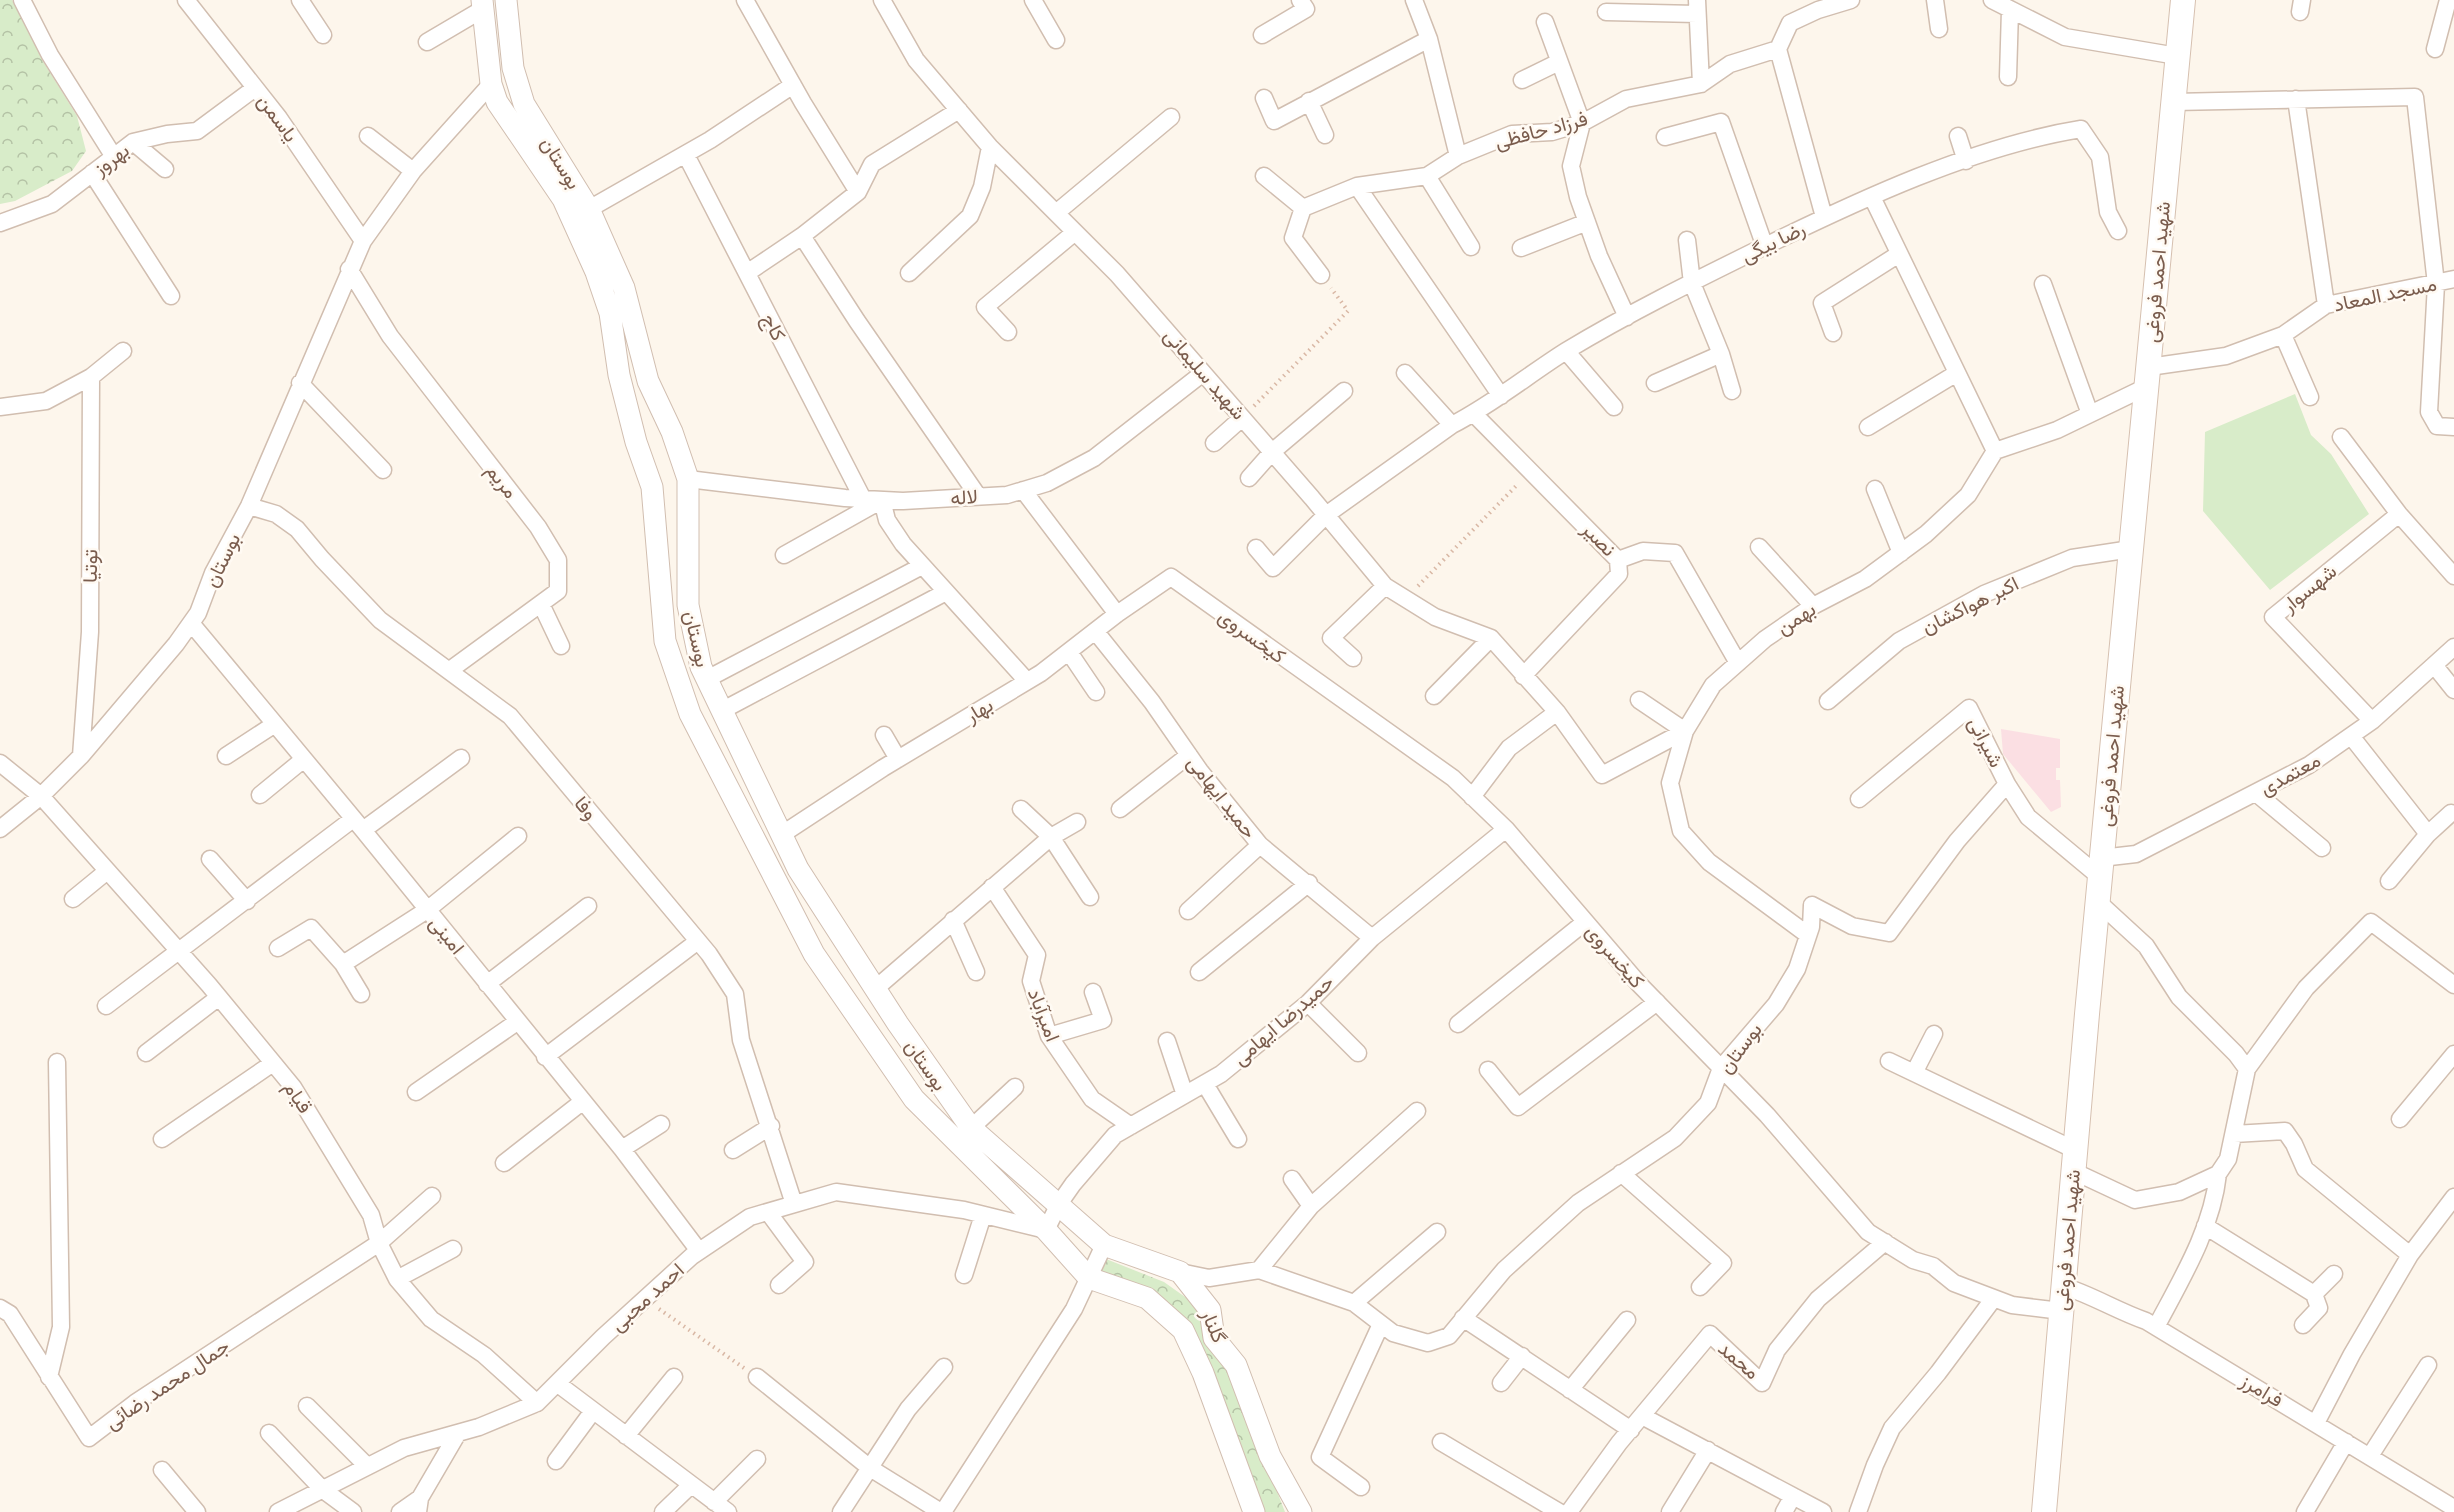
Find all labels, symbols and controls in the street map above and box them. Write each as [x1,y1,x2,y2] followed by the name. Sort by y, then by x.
[253,89,303,147] street label: یاسمن
[1492,106,1590,155] street label: فرزاد حافظی
[535,132,586,194] street label: بوستان
[87,138,134,182] street label: بهروز
[2139,200,2176,344] street label: شهید احمد فروغی
[1737,216,1809,269] street label: رضا بیگی
[2331,271,2439,317] street label: مسجد المعاد
[755,309,791,346] street label: کاج
[1158,323,1251,425] street label: شهید سلیمانی
[480,459,523,504] street label: مریم
[950,484,978,510] street label: لاله
[1575,516,1621,562] street label: نصیر
[199,529,246,591] street label: بوستان
[78,549,103,583] street label: توتیا
[2276,559,2342,619] street label: شهسوار
[1918,571,2023,640] street label: اکبر هواکشان
[1772,597,1821,640] street label: بهمن
[1213,604,1290,669] street label: کیخسروی
[678,609,715,670] street label: بوستان
[2093,684,2130,828] street label: شهید احمد فروغی
[960,693,998,729] street label: بهار
[1962,713,2009,772] street label: شیرانی
[2256,748,2324,800] street label: معتمدی
[1181,751,1262,844] street label: حمید ایهامی
[569,791,603,825] street label: وفا
[424,911,470,959] street label: امینی
[1580,919,1649,994] street label: کیخسروی
[1228,970,1339,1071] street label: حمیدرضا ایهامی
[1022,985,1065,1045] street label: امیرآباد
[1713,1018,1768,1079] street label: بوستان
[899,1035,952,1096] street label: بوستان
[278,1076,317,1118] street label: قیام
[2049,1168,2086,1312] street label: شهید احمد فروغی
[605,1258,689,1336] street label: احمد محبی
[1195,1305,1232,1347] street label: گلنار
[100,1334,234,1435] street label: جمال محمد رضائی
[1714,1336,1764,1384] street label: محمد
[2235,1368,2288,1413] street label: فرامرز

